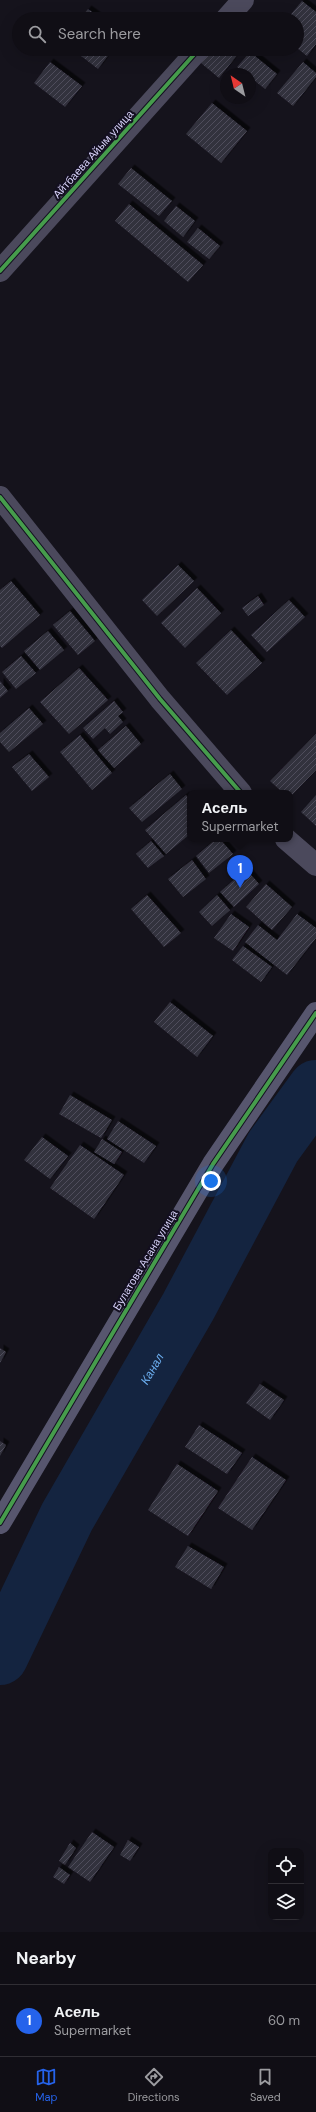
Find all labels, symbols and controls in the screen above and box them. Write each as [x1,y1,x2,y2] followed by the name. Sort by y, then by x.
[12,12,304,56] search box
[26,23,48,45] icon: search
[58,24,141,44] text: Search here
[220,68,256,104] north arrow
[50,106,137,201] street label: Айтбаева Айым улица
[187,790,293,842] popup
[201,798,248,818] text: Асель
[201,818,279,835] text: Supermarket
[227,855,253,888] pin: 1
[201,1171,221,1191] your location
[109,1207,181,1313] street label: Булатова Асана улица
[137,1350,168,1388] water label: Канал
[268,1848,304,1920] map controls
[268,1848,304,1884] button: locate
[268,1884,304,1920] button: layers
[16,1947,76,1969] text: Nearby
[54,2002,100,2022] text: Асель
[27,2012,31,2029] text: 1
[268,2012,300,2029] text: 60 m
[54,2022,131,2039] text: Supermarket
[35,2066,57,2104] tab: Map
[128,2066,180,2104] tab: Directions
[250,2066,281,2104] tab: Saved

